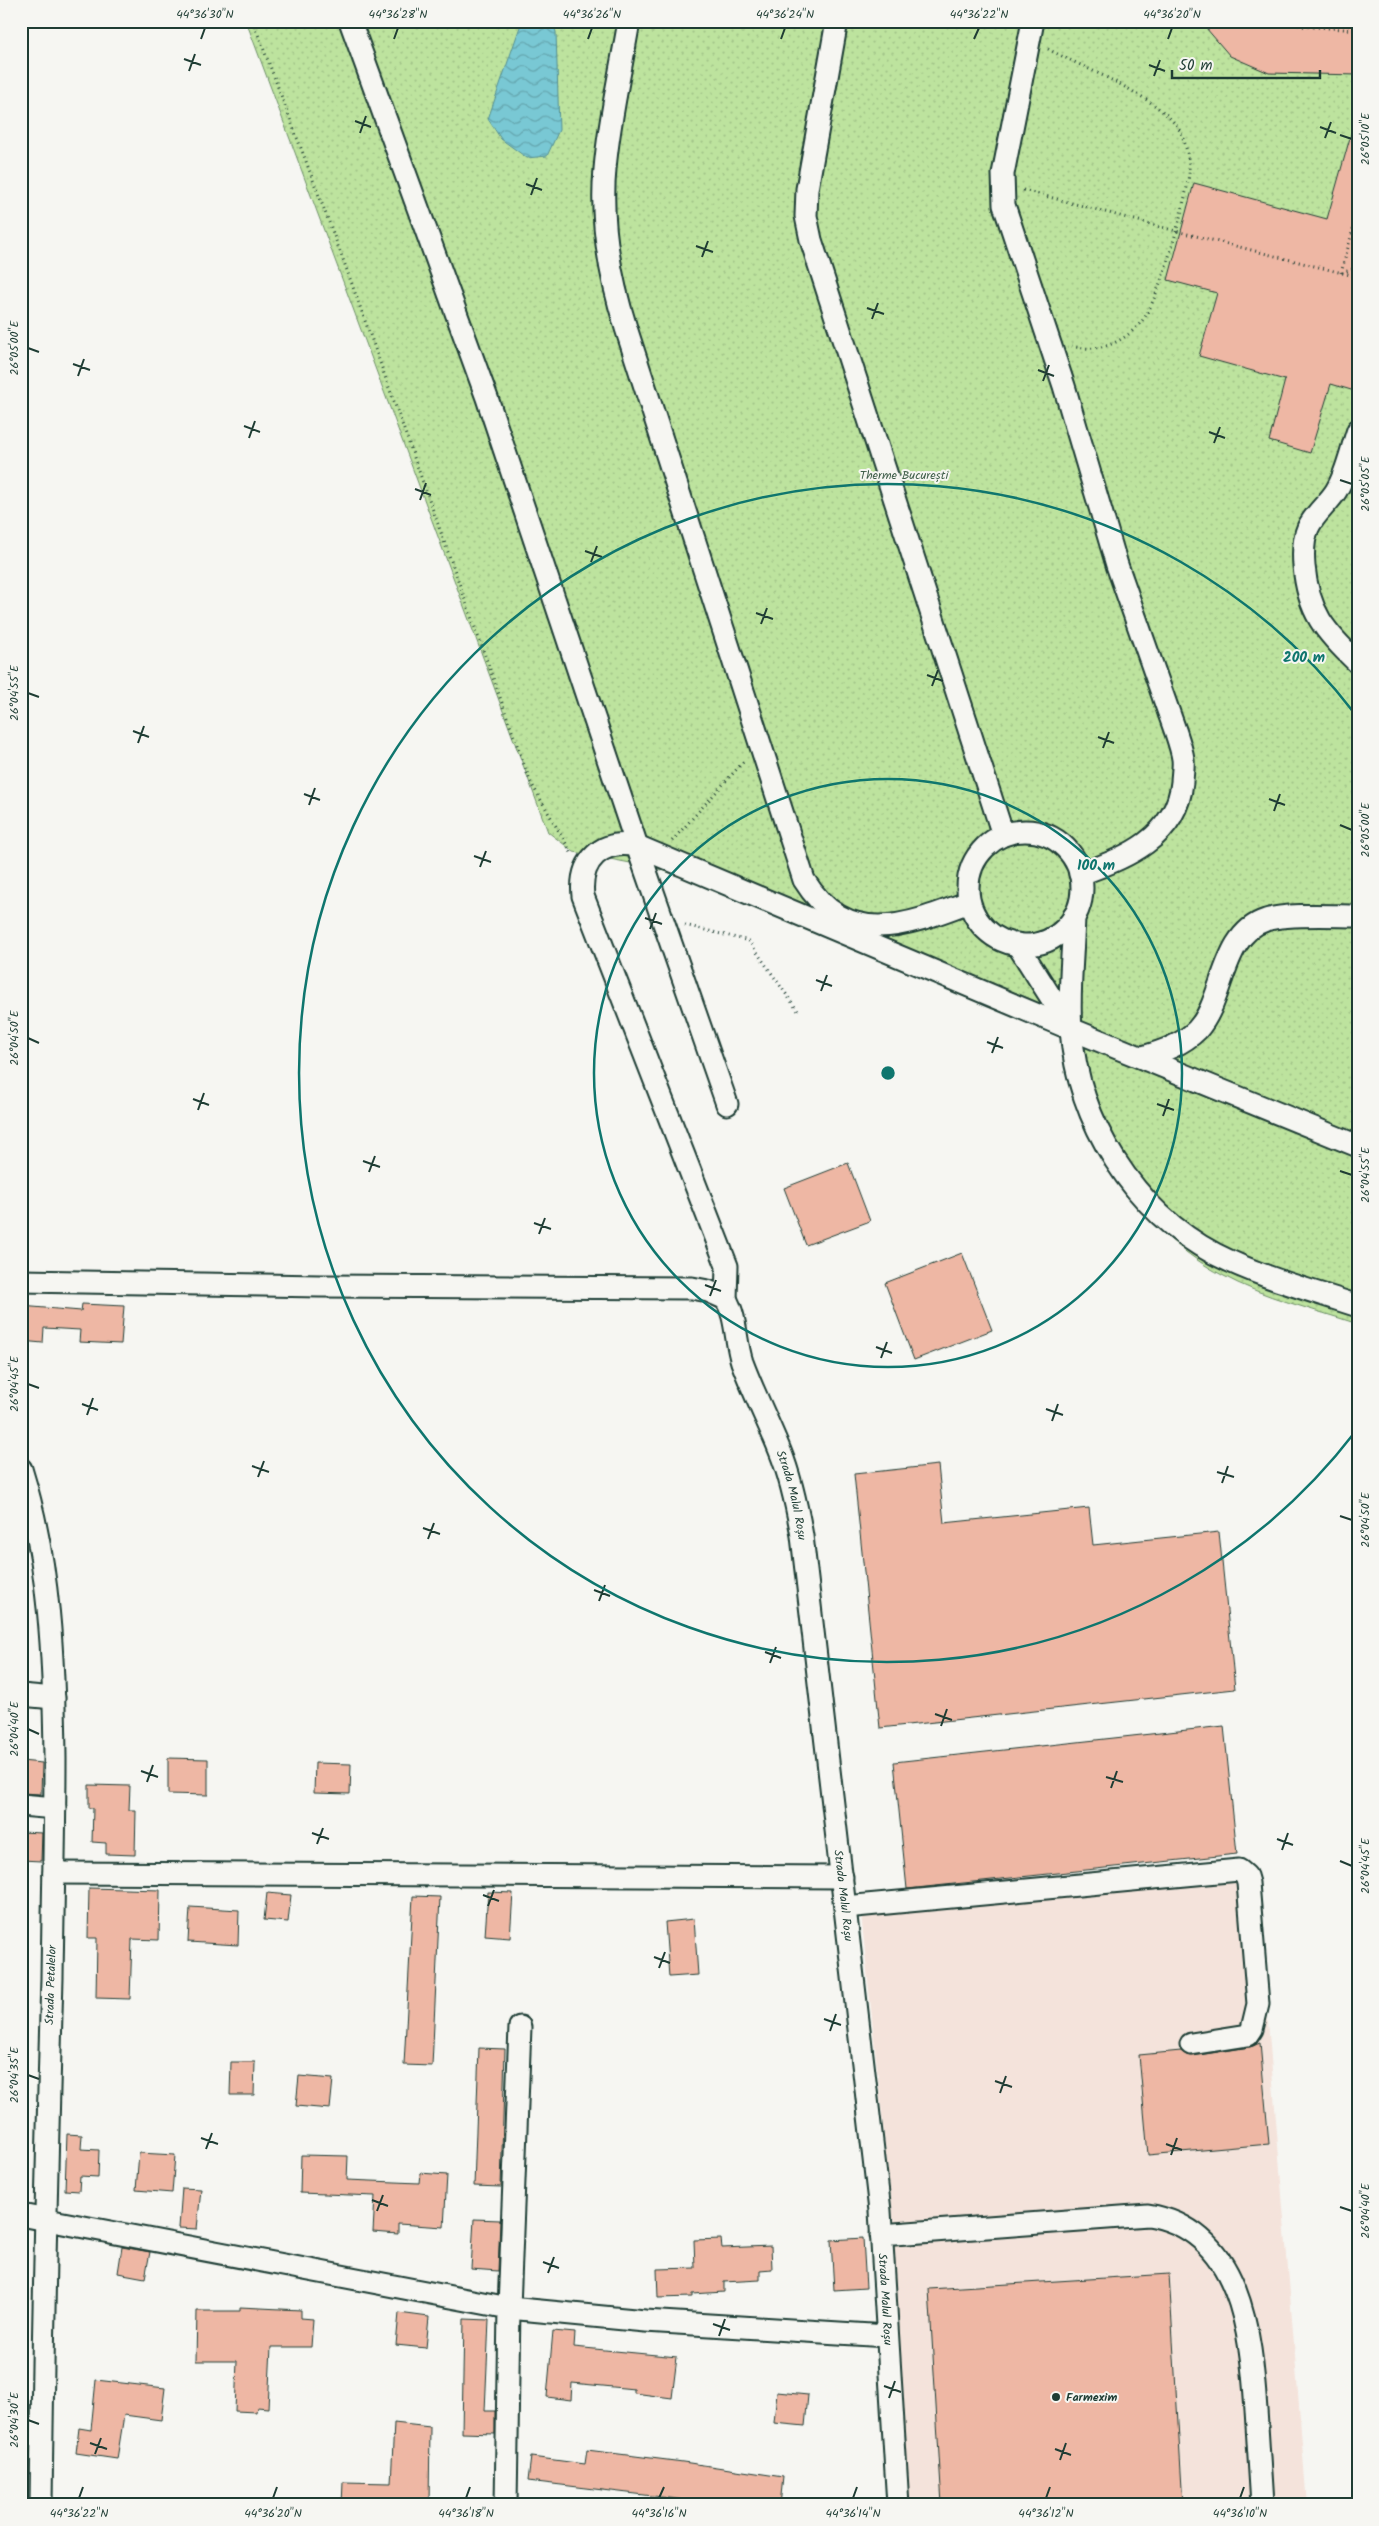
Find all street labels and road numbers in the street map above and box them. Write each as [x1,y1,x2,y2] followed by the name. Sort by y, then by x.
[771,1447,812,1541] street label: Strada Malul Roșu
[829,1849,858,1943] street label: Strada Malul Roșu
[40,1944,62,2025] street label: Strada Petalelor
[873,2253,898,2346] street label: Strada Malul Roșu

